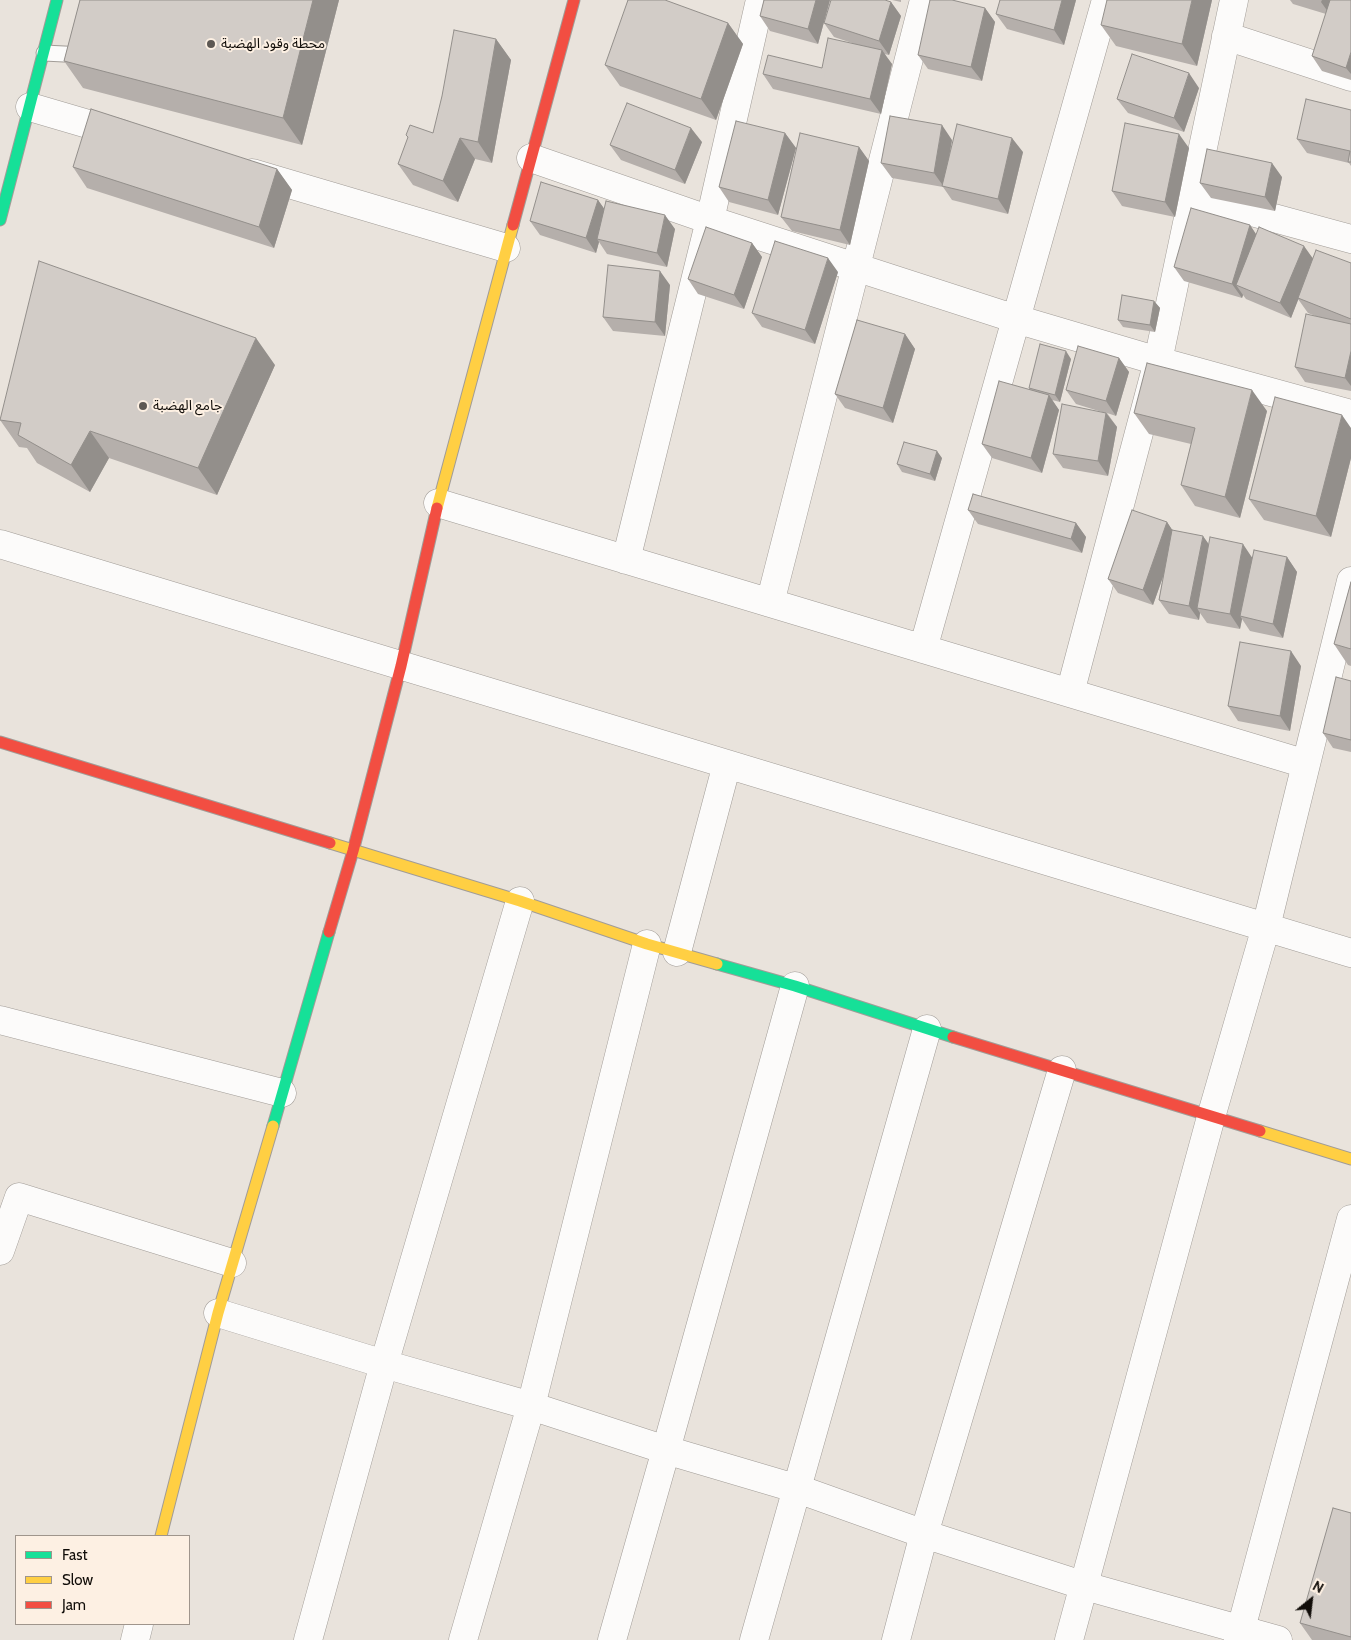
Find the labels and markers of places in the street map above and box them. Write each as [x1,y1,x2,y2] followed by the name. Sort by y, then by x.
[221,36,325,52] place label: محطة وقود الهضبة
[205,38,217,50] marker: محطة وقود الهضبة
[153,398,222,414] place label: جامع الهضبة
[137,400,149,412] marker: جامع الهضبة

